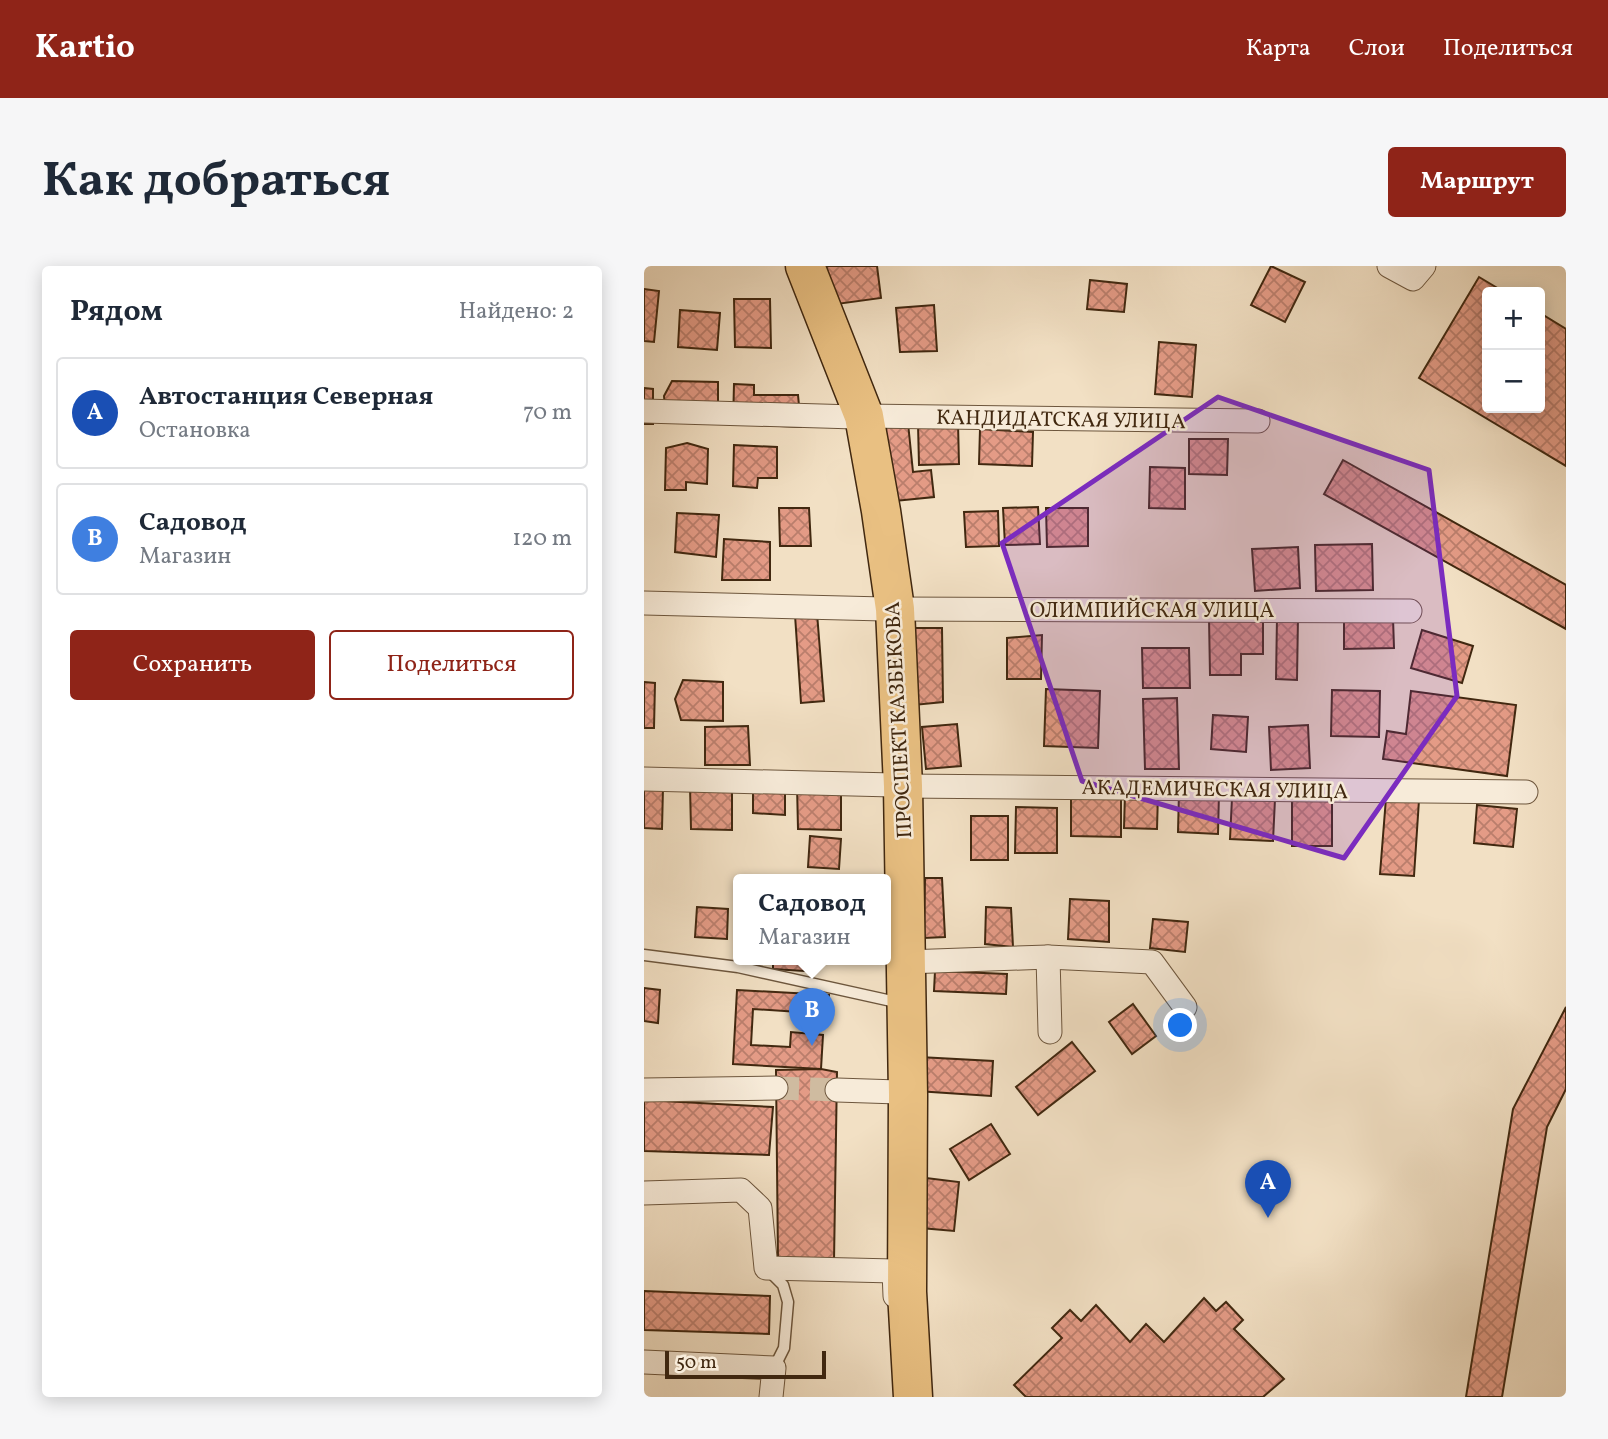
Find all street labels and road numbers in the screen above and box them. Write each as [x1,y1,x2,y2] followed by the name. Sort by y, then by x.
[936,404,1186,437] street label: КАНДИДАТСКАЯ УЛИЦА
[1030,597,1275,626] street label: ОЛИМПИЙСКАЯ УЛИЦА
[879,601,920,839] street label: ПРОСПЕКТ КАЗБЕКОВА
[1081,774,1349,807] street label: АКАДЕМИЧЕСКАЯ УЛИЦА

